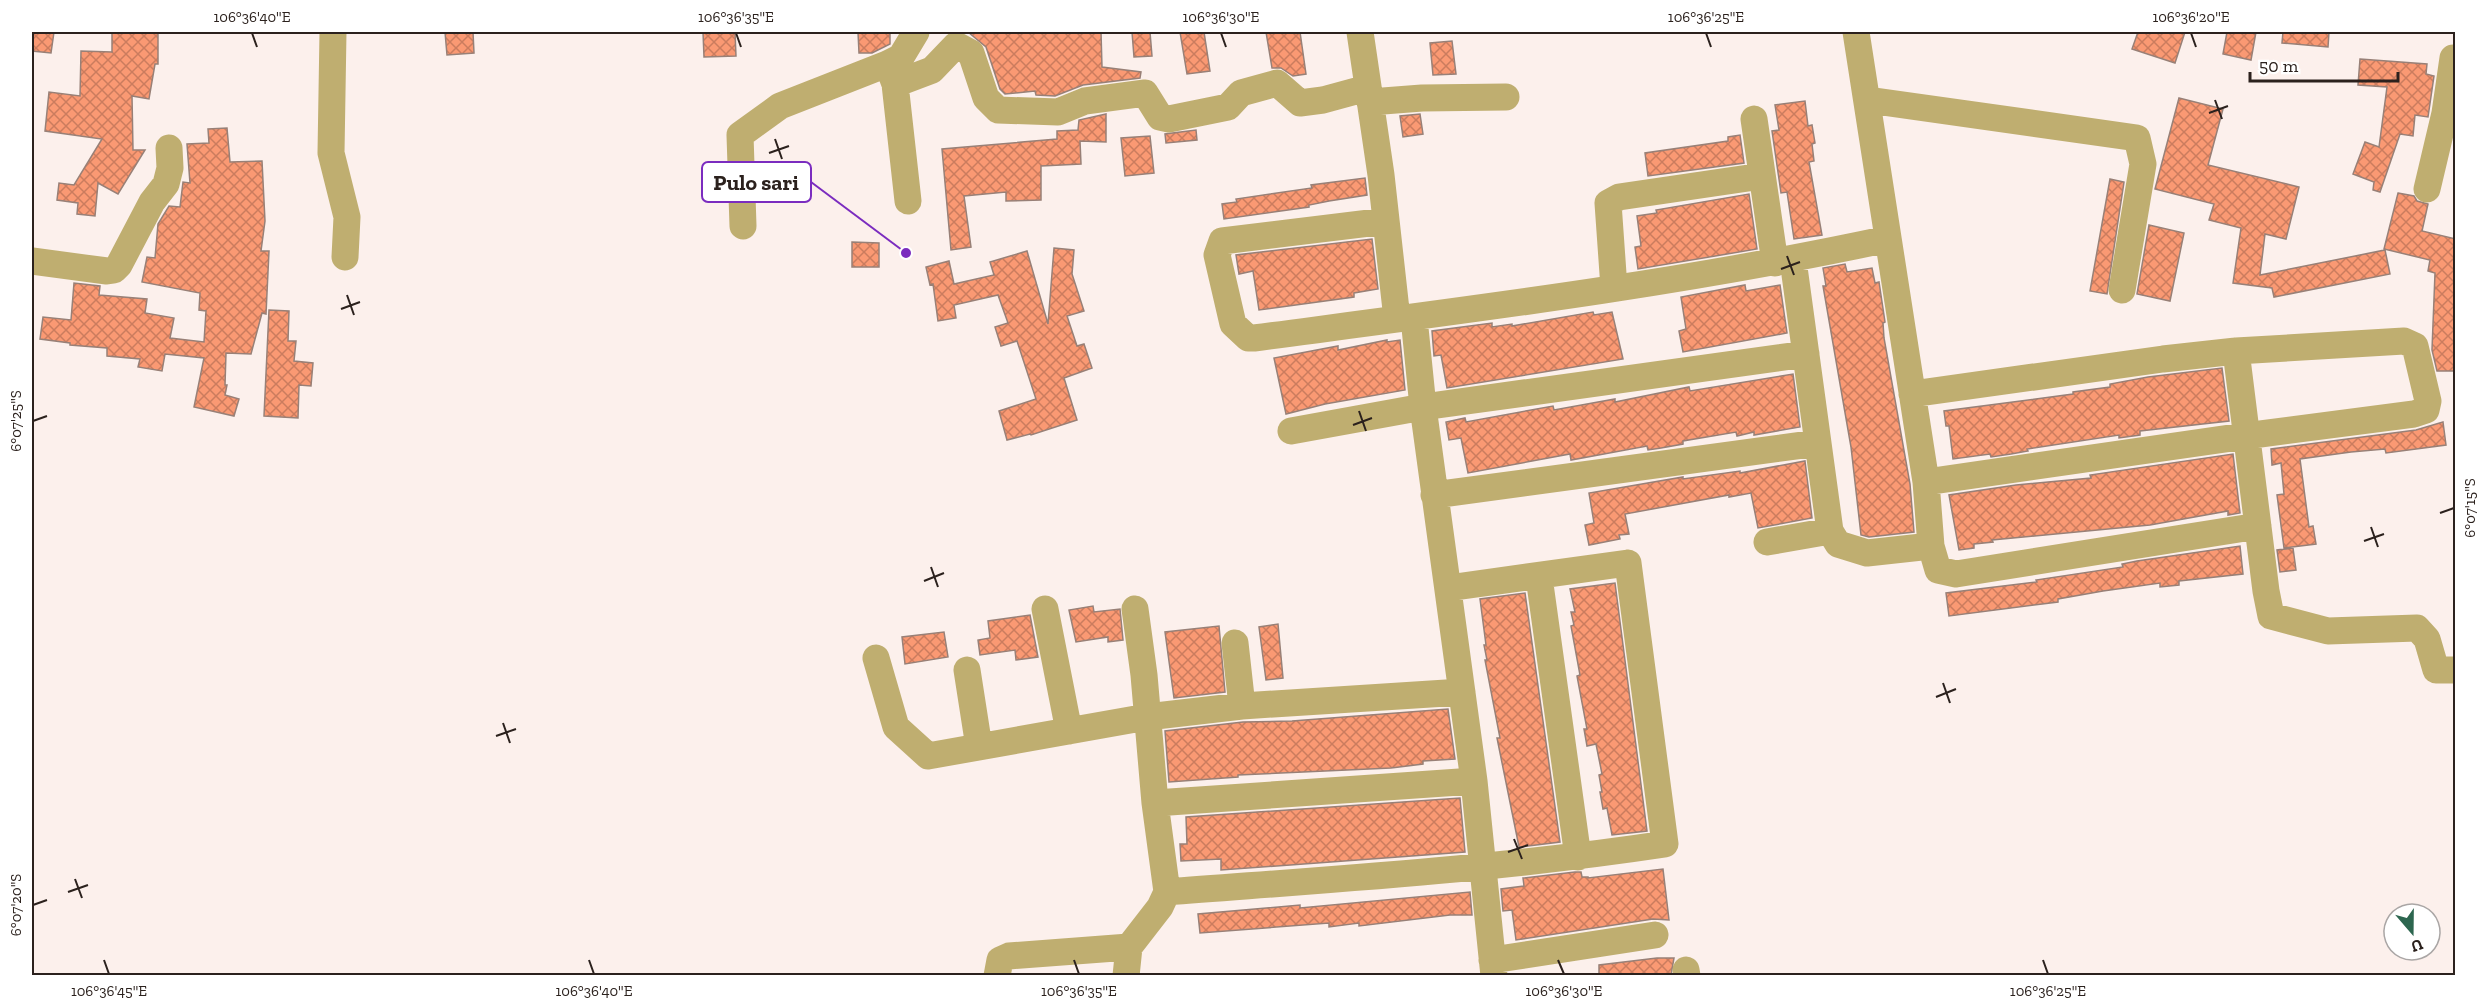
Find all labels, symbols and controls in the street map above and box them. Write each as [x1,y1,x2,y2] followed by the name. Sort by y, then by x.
[213,8,291,26] text: 106°36'40"E
[698,8,774,26] text: 106°36'35"E
[1183,8,1260,26] text: 106°36'30"E
[1668,8,1744,26] text: 106°36'25"E
[2152,8,2230,26] text: 106°36'20"E
[2250,45,2398,83] scale bar
[2259,55,2299,77] text: 50 m
[702,162,811,202] callout: Pulo sari
[713,169,799,196] text: Pulo sari
[7,390,25,452] text: 6°07'25"S
[2461,478,2479,538] text: 6°07'15"S
[7,874,25,936] text: 6°07'20"S
[2382,902,2442,962] north arrow
[2408,935,2426,957] text: U
[71,982,147,1000] text: 106°36'45"E
[555,982,633,1000] text: 106°36'40"E
[1041,982,1117,1000] text: 106°36'35"E
[1526,982,1603,1000] text: 106°36'30"E
[2010,982,2086,1000] text: 106°36'25"E

